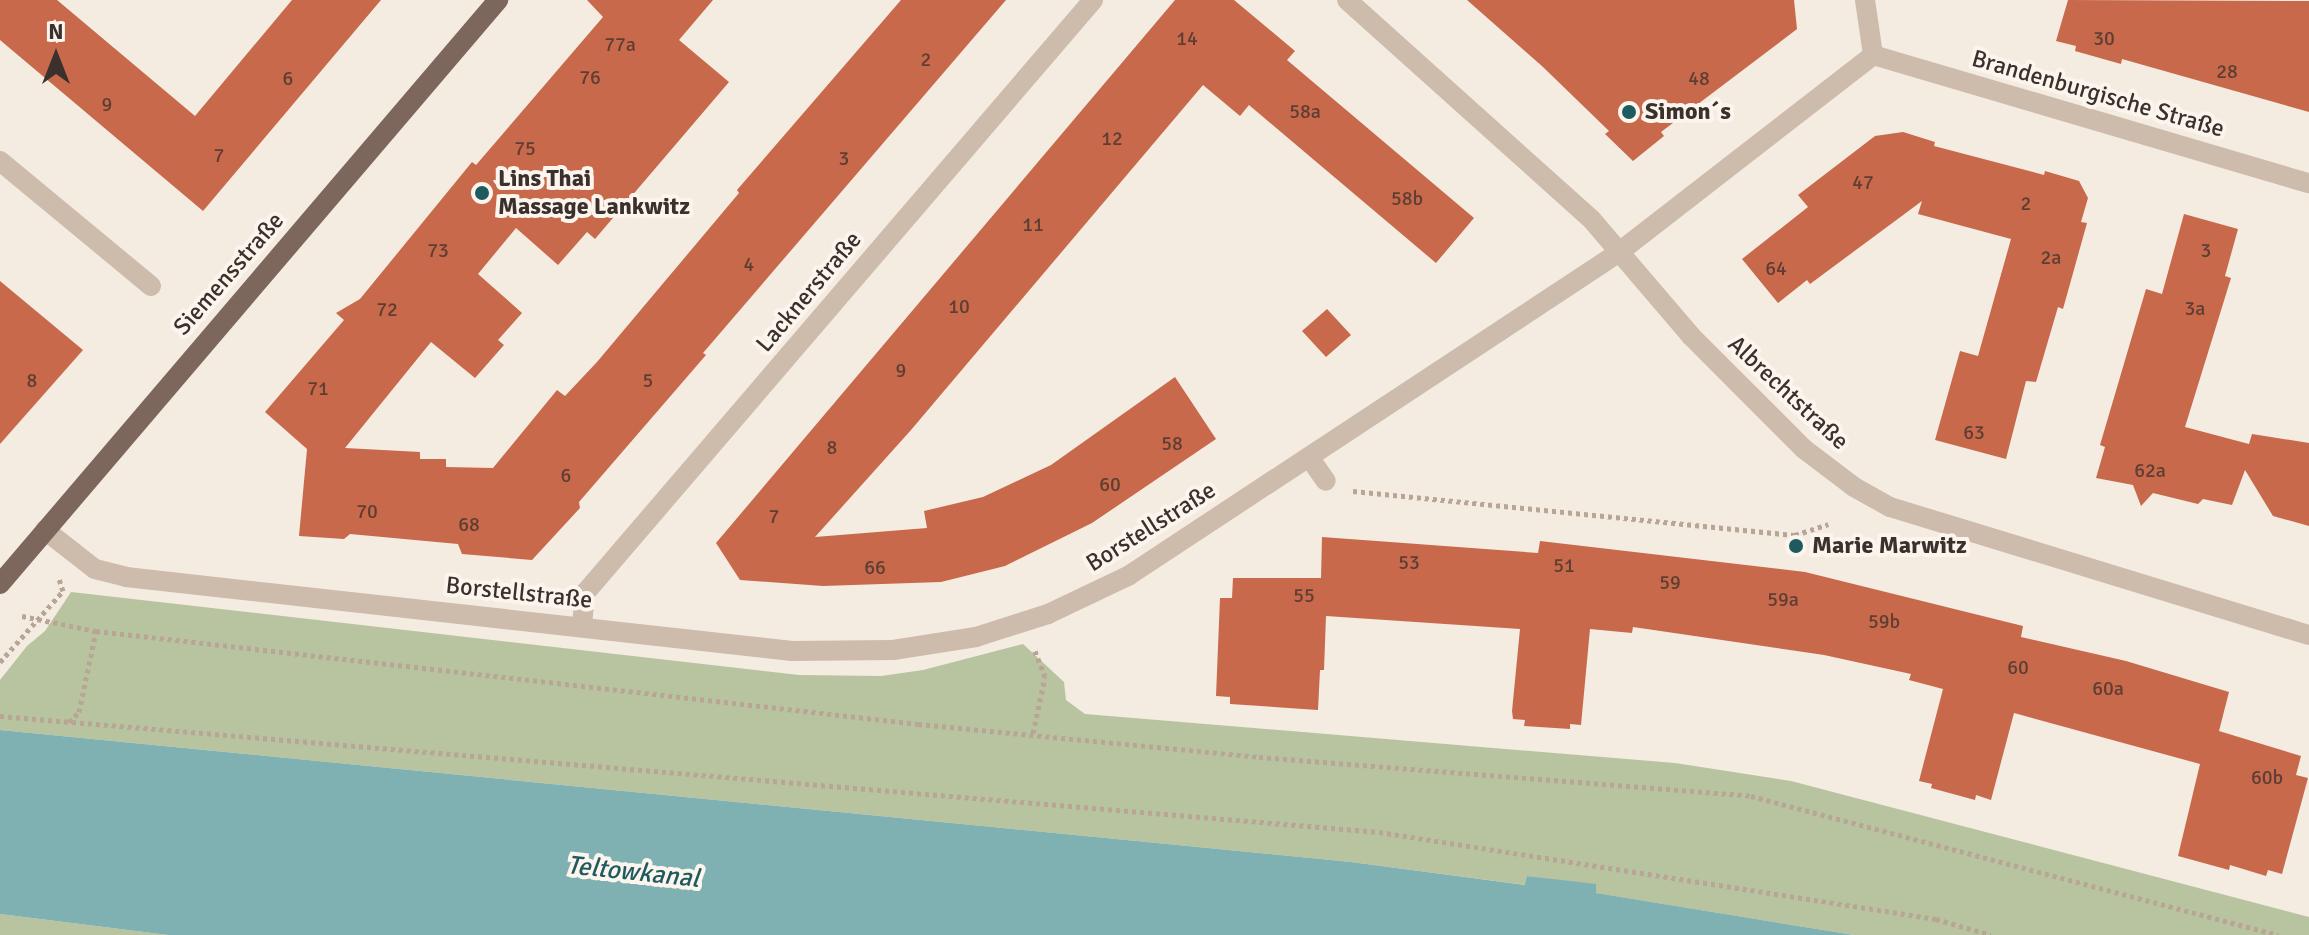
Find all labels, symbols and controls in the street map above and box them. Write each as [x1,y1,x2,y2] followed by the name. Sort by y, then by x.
[16,16,96,96] north arrow
[48,18,64,45] text: N
[1176,26,1198,50] house number: 14
[2093,26,2115,50] house number: 30
[604,32,636,56] house number: 77a
[1968,44,2228,144] street label: Brandenburgische Straße
[921,47,931,71] house number: 2
[2216,59,2238,83] house number: 28
[579,65,601,89] house number: 76
[283,66,293,90] house number: 6
[1688,66,1710,90] house number: 48
[102,92,112,116] house number: 9
[1645,98,1731,126] place label: Simon´s
[1289,99,1321,123] house number: 58a
[1620,103,1638,121] marker: Simon´s
[1101,126,1123,150] house number: 12
[514,136,536,160] house number: 75
[214,143,224,167] house number: 7
[839,146,849,170] house number: 3
[498,165,690,221] place label: Lins Thai Massage Lankwitz
[1852,170,1874,194] house number: 47
[473,184,491,202] marker: Lins Thai Massage Lankwitz
[1391,186,1423,210] house number: 58b
[2021,191,2031,215] house number: 2
[168,207,290,341] street label: Siemensstraße
[1022,212,1044,236] house number: 11
[750,226,868,358] street label: Lacknerstraße
[427,238,449,262] house number: 73
[2201,238,2211,262] house number: 3
[2041,245,2061,269] house number: 2a
[744,252,754,276] house number: 4
[1765,256,1787,280] house number: 64
[948,294,970,318] house number: 10
[2185,296,2205,320] house number: 3a
[376,297,398,321] house number: 72
[1722,330,1854,456] street label: Albrechtstraße
[896,358,906,382] house number: 9
[27,368,37,392] house number: 8
[643,368,653,392] house number: 5
[307,376,329,400] house number: 71
[1963,420,1985,444] house number: 63
[1161,431,1183,455] house number: 58
[827,435,837,459] house number: 8
[2134,458,2166,482] house number: 62a
[561,463,571,487] house number: 6
[1099,472,1121,496] house number: 60
[1081,476,1221,578] street label: Borstellstraße
[356,499,378,523] house number: 70
[769,504,779,528] house number: 7
[458,512,480,536] house number: 68
[1812,532,1967,560] place label: Marie Marwitz
[1787,537,1805,555] marker: Marie Marwitz
[1398,550,1420,574] house number: 53
[1553,553,1575,577] house number: 51
[864,555,886,579] house number: 66
[1659,570,1681,594] house number: 59
[444,571,594,615] street label: Borstellstraße
[1293,583,1315,607] house number: 55
[1767,587,1799,611] house number: 59a
[1868,609,1900,633] house number: 59b
[2007,655,2029,679] house number: 60
[2092,676,2124,700] house number: 60a
[2251,765,2283,789] house number: 60b
[565,851,701,895] water label: Teltowkanal

